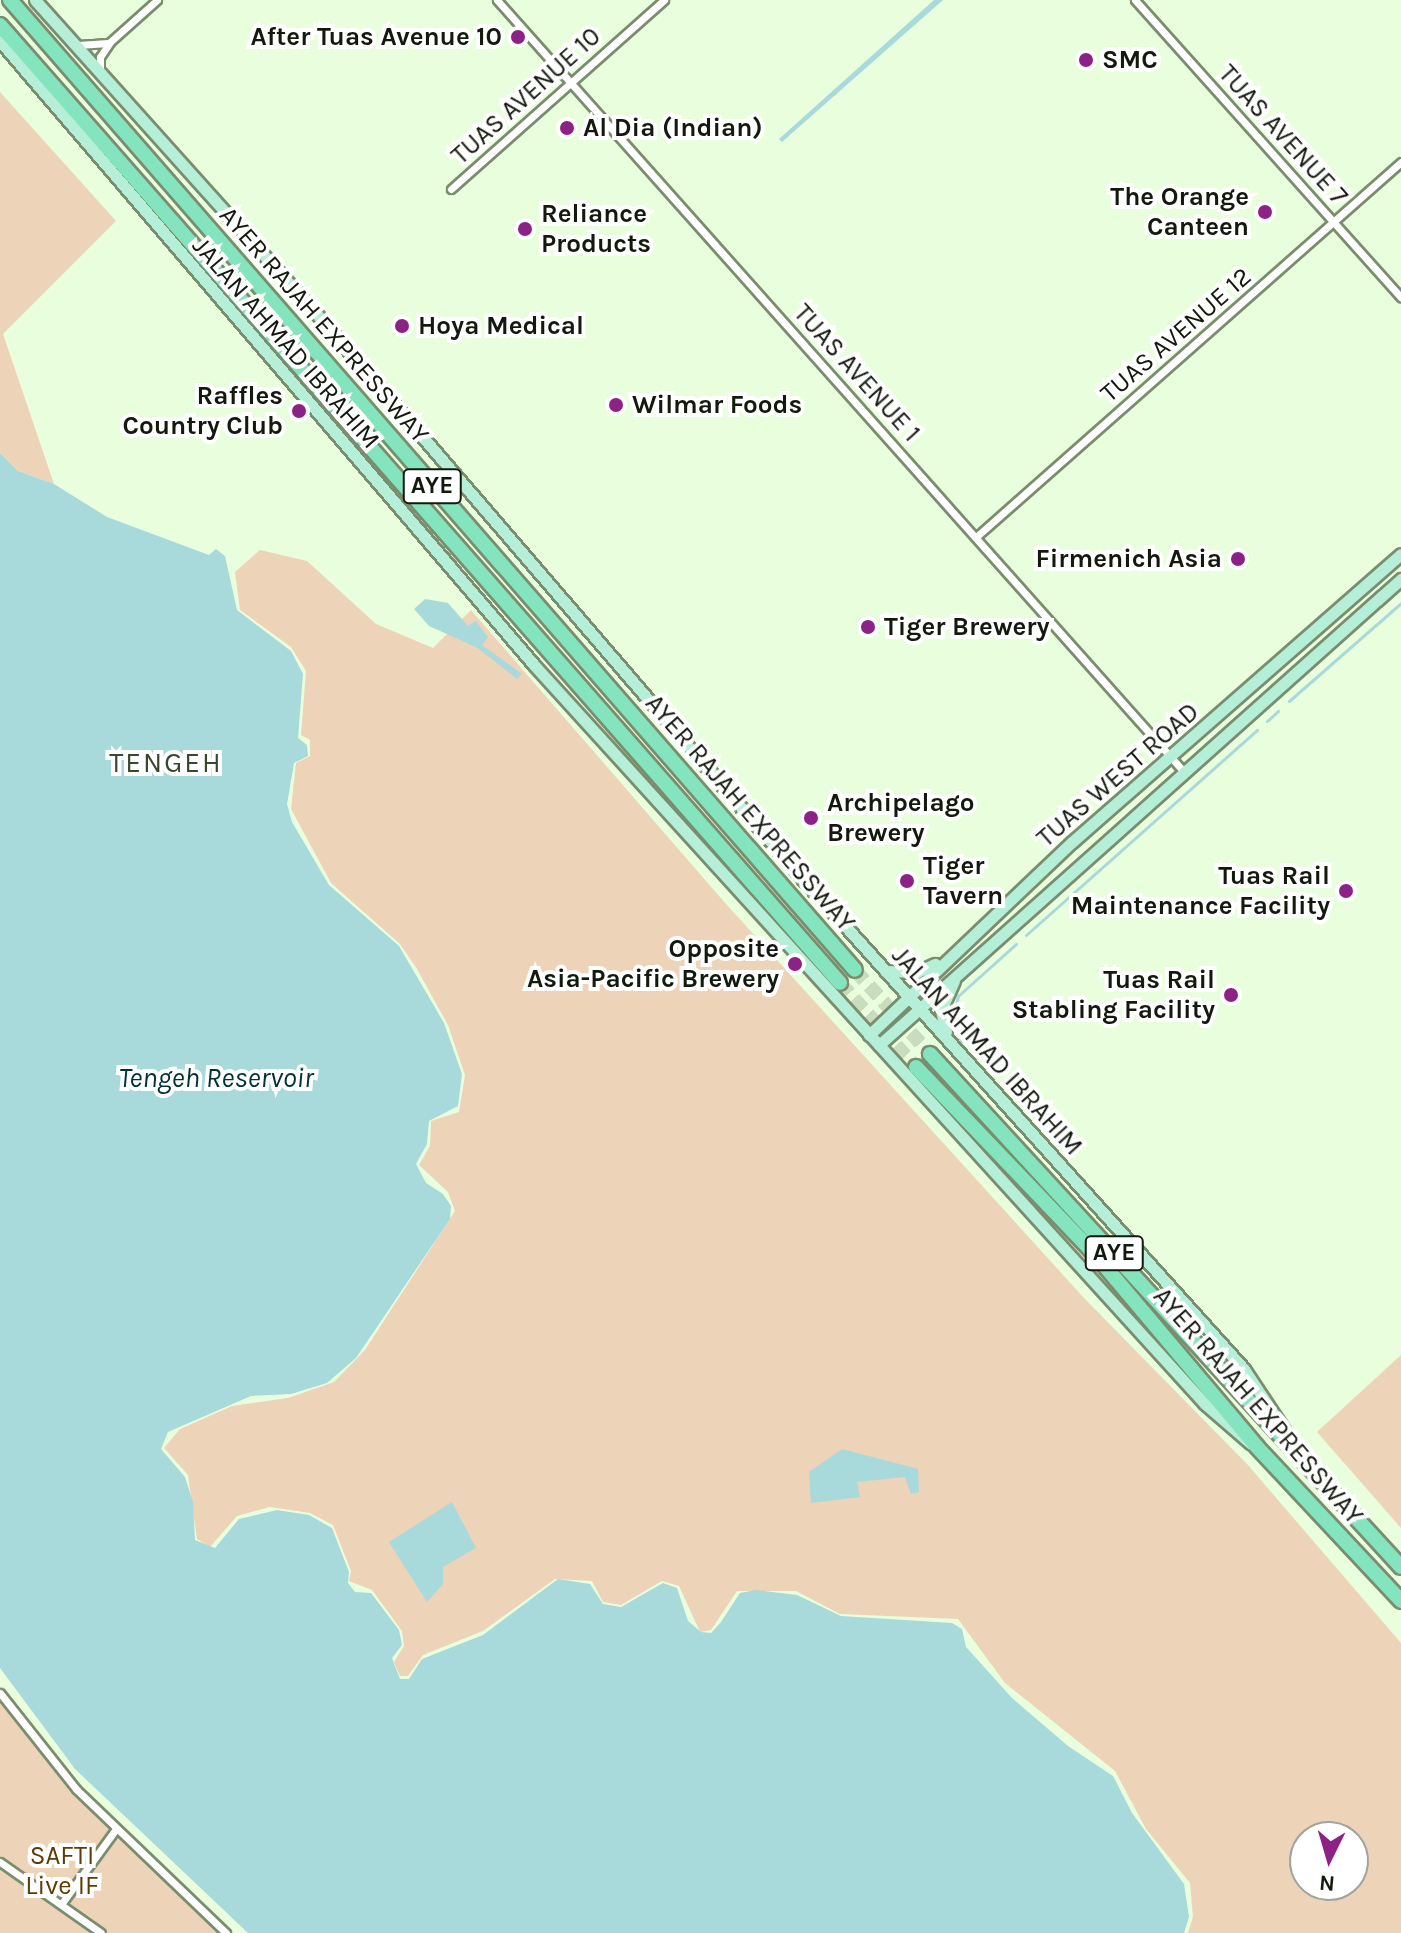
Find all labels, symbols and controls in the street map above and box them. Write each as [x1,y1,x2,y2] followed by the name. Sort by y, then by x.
[251,21,502,53] place label: After Tuas Avenue 10
[445,21,607,171] street label: TUAS AVENUE 10
[509,28,527,46] marker: After Tuas Avenue 10
[1102,44,1158,76] place label: SMC
[1077,51,1095,69] marker: SMC
[1212,58,1354,212] street label: TUAS AVENUE 7
[583,112,763,144] place label: Al Dia (Indian)
[558,119,576,137] marker: Al Dia (Indian)
[1110,181,1249,242] place label: The Orange Canteen
[541,198,651,260] place label: Reliance Products
[213,200,435,450] street label: AYER RAJAH EXPRESSWAY
[1256,203,1274,221] marker: The Orange Canteen
[516,220,534,238] marker: Reliance Products
[186,231,386,455] street label: JALAN AHMAD IBRAHIM
[1094,261,1258,409] street label: TUAS AVENUE 12
[787,298,927,448] street label: TUAS AVENUE 1
[418,310,584,342] place label: Hoya Medical
[393,317,411,335] marker: Hoya Medical
[123,380,283,442] place label: Raffles Country Club
[632,389,802,421] place label: Wilmar Foods
[607,396,625,414] marker: Wilmar Foods
[290,402,308,420] marker: Raffles Country Club
[402,466,462,506] road number: AYE
[1036,543,1222,575] place label: Firmenich Asia
[1229,550,1247,568] marker: Firmenich Asia
[884,611,1050,643] place label: Tiger Brewery
[859,618,877,636] marker: Tiger Brewery
[639,688,861,938] street label: AYER RAJAH EXPRESSWAY
[1031,696,1205,854] street label: TUAS WEST ROAD
[109,746,223,780] district label: TENGEH
[827,787,975,848] place label: Archipelago Brewery
[802,809,820,827] marker: Archipelago Brewery
[923,850,1003,912] place label: Tiger Tavern
[1071,860,1330,922] place label: Tuas Rail Maintenance Facility
[898,872,916,890] marker: Tiger Tavern
[1337,882,1355,900] marker: Tuas Rail Maintenance Facility
[527,933,779,994] place label: Opposite Asia-Pacific Brewery
[885,940,1089,1162] street label: JALAN AHMAD IBRAHIM
[786,955,804,973] marker: Opposite Asia-Pacific Brewery
[1012,964,1215,1026] place label: Tuas Rail Stabling Facility
[1222,986,1240,1004] marker: Tuas Rail Stabling Facility
[118,1061,314,1095] water label: Tengeh Reservoir
[1084,1233,1144,1273] road number: AYE
[1147,1281,1369,1531] street label: AYER RAJAH EXPRESSWAY
[1289,1821,1369,1901] north arrow
[25,1840,99,1902] park label: SAFTI Live IF
[1318,1869,1336,1897] text: N

